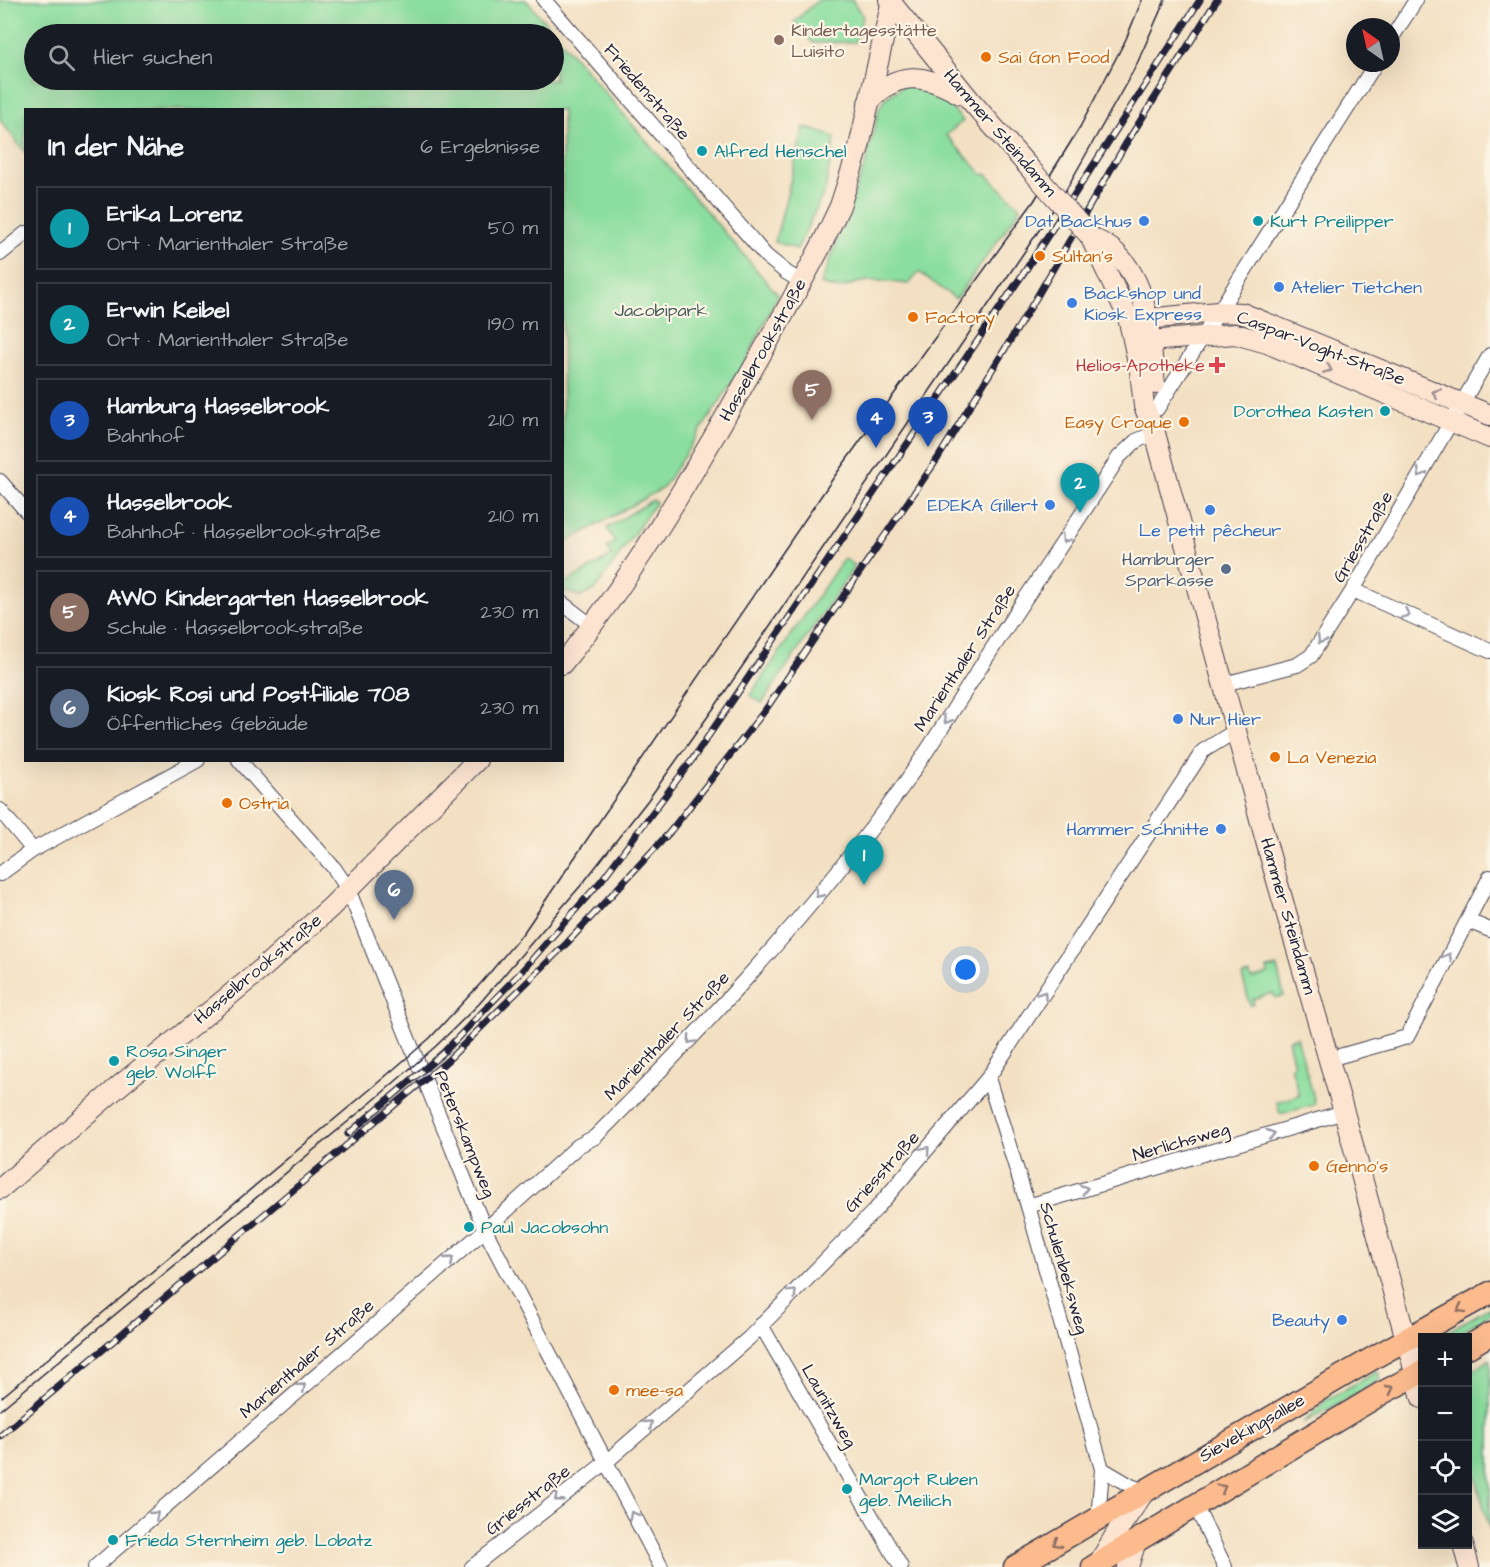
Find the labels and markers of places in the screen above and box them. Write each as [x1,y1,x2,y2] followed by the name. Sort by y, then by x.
[791,18,937,64] place label: Kindertagesstätte Luisito
[772,33,786,47] marker: Kindertagesstätte Luisito
[998,45,1109,70] place label: Sai Gon Food
[979,50,993,64] marker: Sai Gon Food
[714,139,847,164] place label: Alfred Henschel
[695,144,709,158] marker: Alfred Henschel
[1025,209,1132,234] place label: Dat Backhus
[1270,209,1394,234] place label: Kurt Preilipper
[1137,214,1151,228] marker: Dat Backhus
[1251,214,1265,228] marker: Kurt Preilipper
[1052,244,1113,269] place label: Sultan's
[1033,249,1047,263] marker: Sultan's
[1291,275,1422,300] place label: Atelier Tietchen
[1272,280,1286,294] marker: Atelier Tietchen
[1084,281,1202,327] place label: Backshop und Kiosk Express
[1065,296,1079,310] marker: Backshop und Kiosk Express
[925,305,995,331] place label: Factory
[906,310,920,324] marker: Factory
[1076,353,1205,378] place label: Helios-Apotheke
[1210,358,1224,372] marker: Helios-Apotheke
[792,370,832,420] pin: 5
[856,398,896,448] pin: 4
[908,398,948,447] pin: 3
[1234,399,1373,424] place label: Dorothea Kasten
[1378,404,1392,418] marker: Dorothea Kasten
[1065,410,1172,436] place label: Easy Croque
[1177,415,1191,429] marker: Easy Croque
[1060,464,1100,513] pin: 2
[928,493,1039,518] place label: EDEKA Gillert
[1043,498,1057,512] marker: EDEKA Gillert
[1203,503,1217,517] marker: Le petit pêcheur
[1139,518,1281,543] place label: Le petit pêcheur
[1122,547,1214,593] place label: Hamburger Sparkasse
[1219,562,1233,576] marker: Hamburger Sparkasse
[1190,707,1261,732] place label: Nur Hier
[1171,712,1185,726] marker: Nur Hier
[1287,745,1376,770] place label: La Venezia
[1268,750,1282,764] marker: La Venezia
[239,791,289,816] place label: Ostria
[220,796,234,810] marker: Ostria
[1066,817,1209,842] place label: Hammer Schnitte
[1214,822,1228,836] marker: Hammer Schnitte
[844,836,884,885] pin: 1
[374,870,414,920] pin: 6
[126,1039,227,1086] place label: Rosa Singer geb. Wolff
[107,1054,121,1068] marker: Rosa Singer geb. Wolff
[1326,1154,1388,1179] place label: Genno's
[1307,1159,1321,1173] marker: Genno's
[481,1215,608,1240] place label: Paul Jacobsohn
[462,1220,476,1234] marker: Paul Jacobsohn
[1272,1308,1330,1334] place label: Beauty
[1335,1313,1349,1327] marker: Beauty
[626,1378,683,1403] place label: mee-sa
[607,1383,621,1397] marker: mee-sa
[859,1467,978,1514] place label: Margot Ruben geb. Meilich
[840,1482,854,1496] marker: Margot Ruben geb. Meilich
[125,1528,373,1554] place label: Frieda Sternheim geb. Lobatz
[106,1533,120,1547] marker: Frieda Sternheim geb. Lobatz

